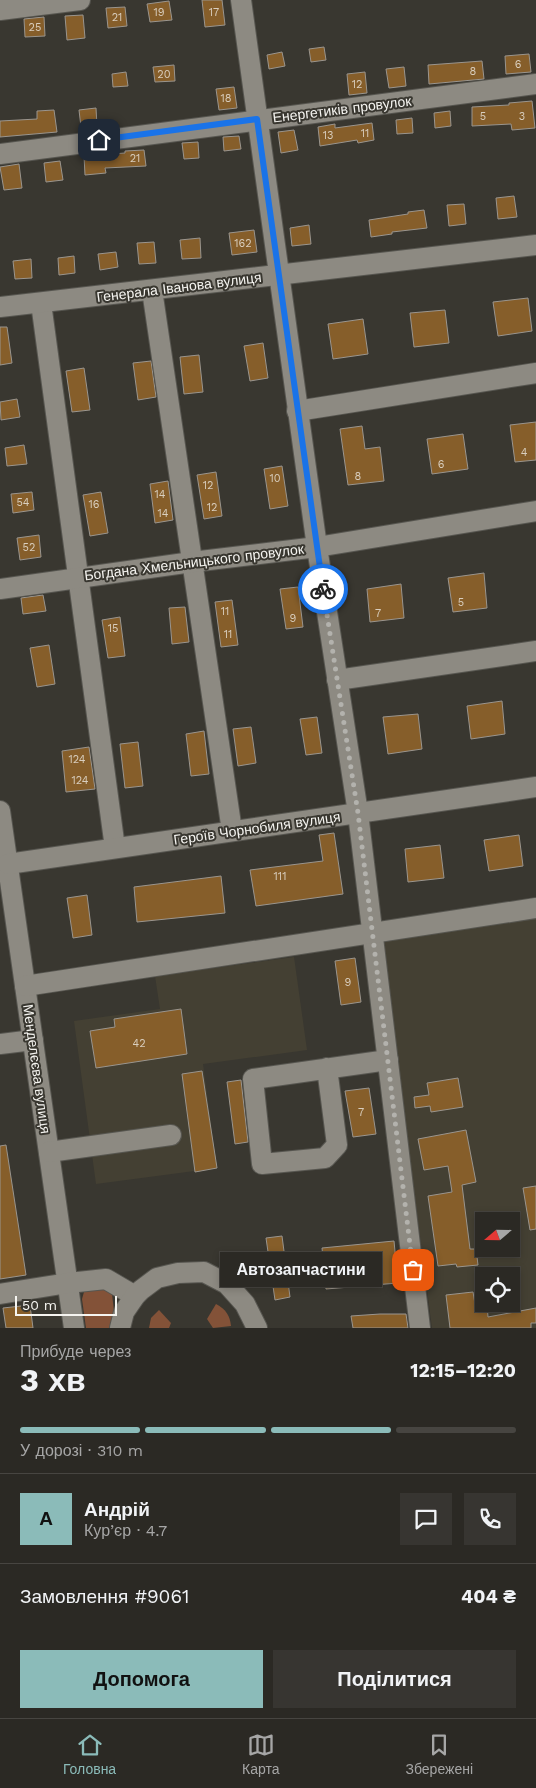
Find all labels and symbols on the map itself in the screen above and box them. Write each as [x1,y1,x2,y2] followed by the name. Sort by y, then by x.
[153,6,165,19] house number: 19
[209,6,219,19] house number: 17
[112,11,122,24] house number: 21
[29,21,41,34] house number: 25
[515,58,522,71] house number: 6
[470,65,477,78] house number: 8
[157,68,171,81] house number: 20
[352,78,362,91] house number: 12
[220,92,232,105] house number: 18
[272,92,413,125] street label: Енергетиків провулок
[480,110,486,123] house number: 5
[519,110,525,123] house number: 3
[78,119,120,161] pin
[361,127,369,140] house number: 11
[323,129,333,142] house number: 13
[130,152,140,165] house number: 21
[234,237,252,250] house number: 162
[96,269,262,305] street label: Генерала Іванова вулиця
[521,446,528,459] house number: 4
[438,458,445,471] house number: 6
[355,470,362,483] house number: 8
[269,472,281,485] house number: 10
[203,479,213,492] house number: 12
[154,488,166,501] house number: 14
[16,496,30,509] house number: 54
[89,498,100,511] house number: 16
[207,501,217,514] house number: 12
[157,507,169,520] house number: 14
[83,540,305,583] street label: Богдана Хмельницького провулок
[23,541,35,554] house number: 52
[298,564,348,614] courier
[458,596,464,609] house number: 5
[221,605,229,618] house number: 11
[375,607,381,620] house number: 7
[290,612,297,625] house number: 9
[108,622,118,635] house number: 15
[224,628,232,641] house number: 11
[68,753,86,766] house number: 124
[71,774,89,787] house number: 124
[173,808,341,848] street label: Героїв Чорнобиля вулиця
[274,870,286,883] house number: 111
[345,976,352,989] house number: 9
[20,1003,54,1135] street label: Менделєєва вулиця
[132,1037,146,1050] house number: 42
[358,1106,364,1119] house number: 7
[475,1212,520,1258] north arrow
[392,1249,434,1291] pin
[220,1252,383,1288] callout: Автозапчастини
[15,1293,118,1316] scale bar

